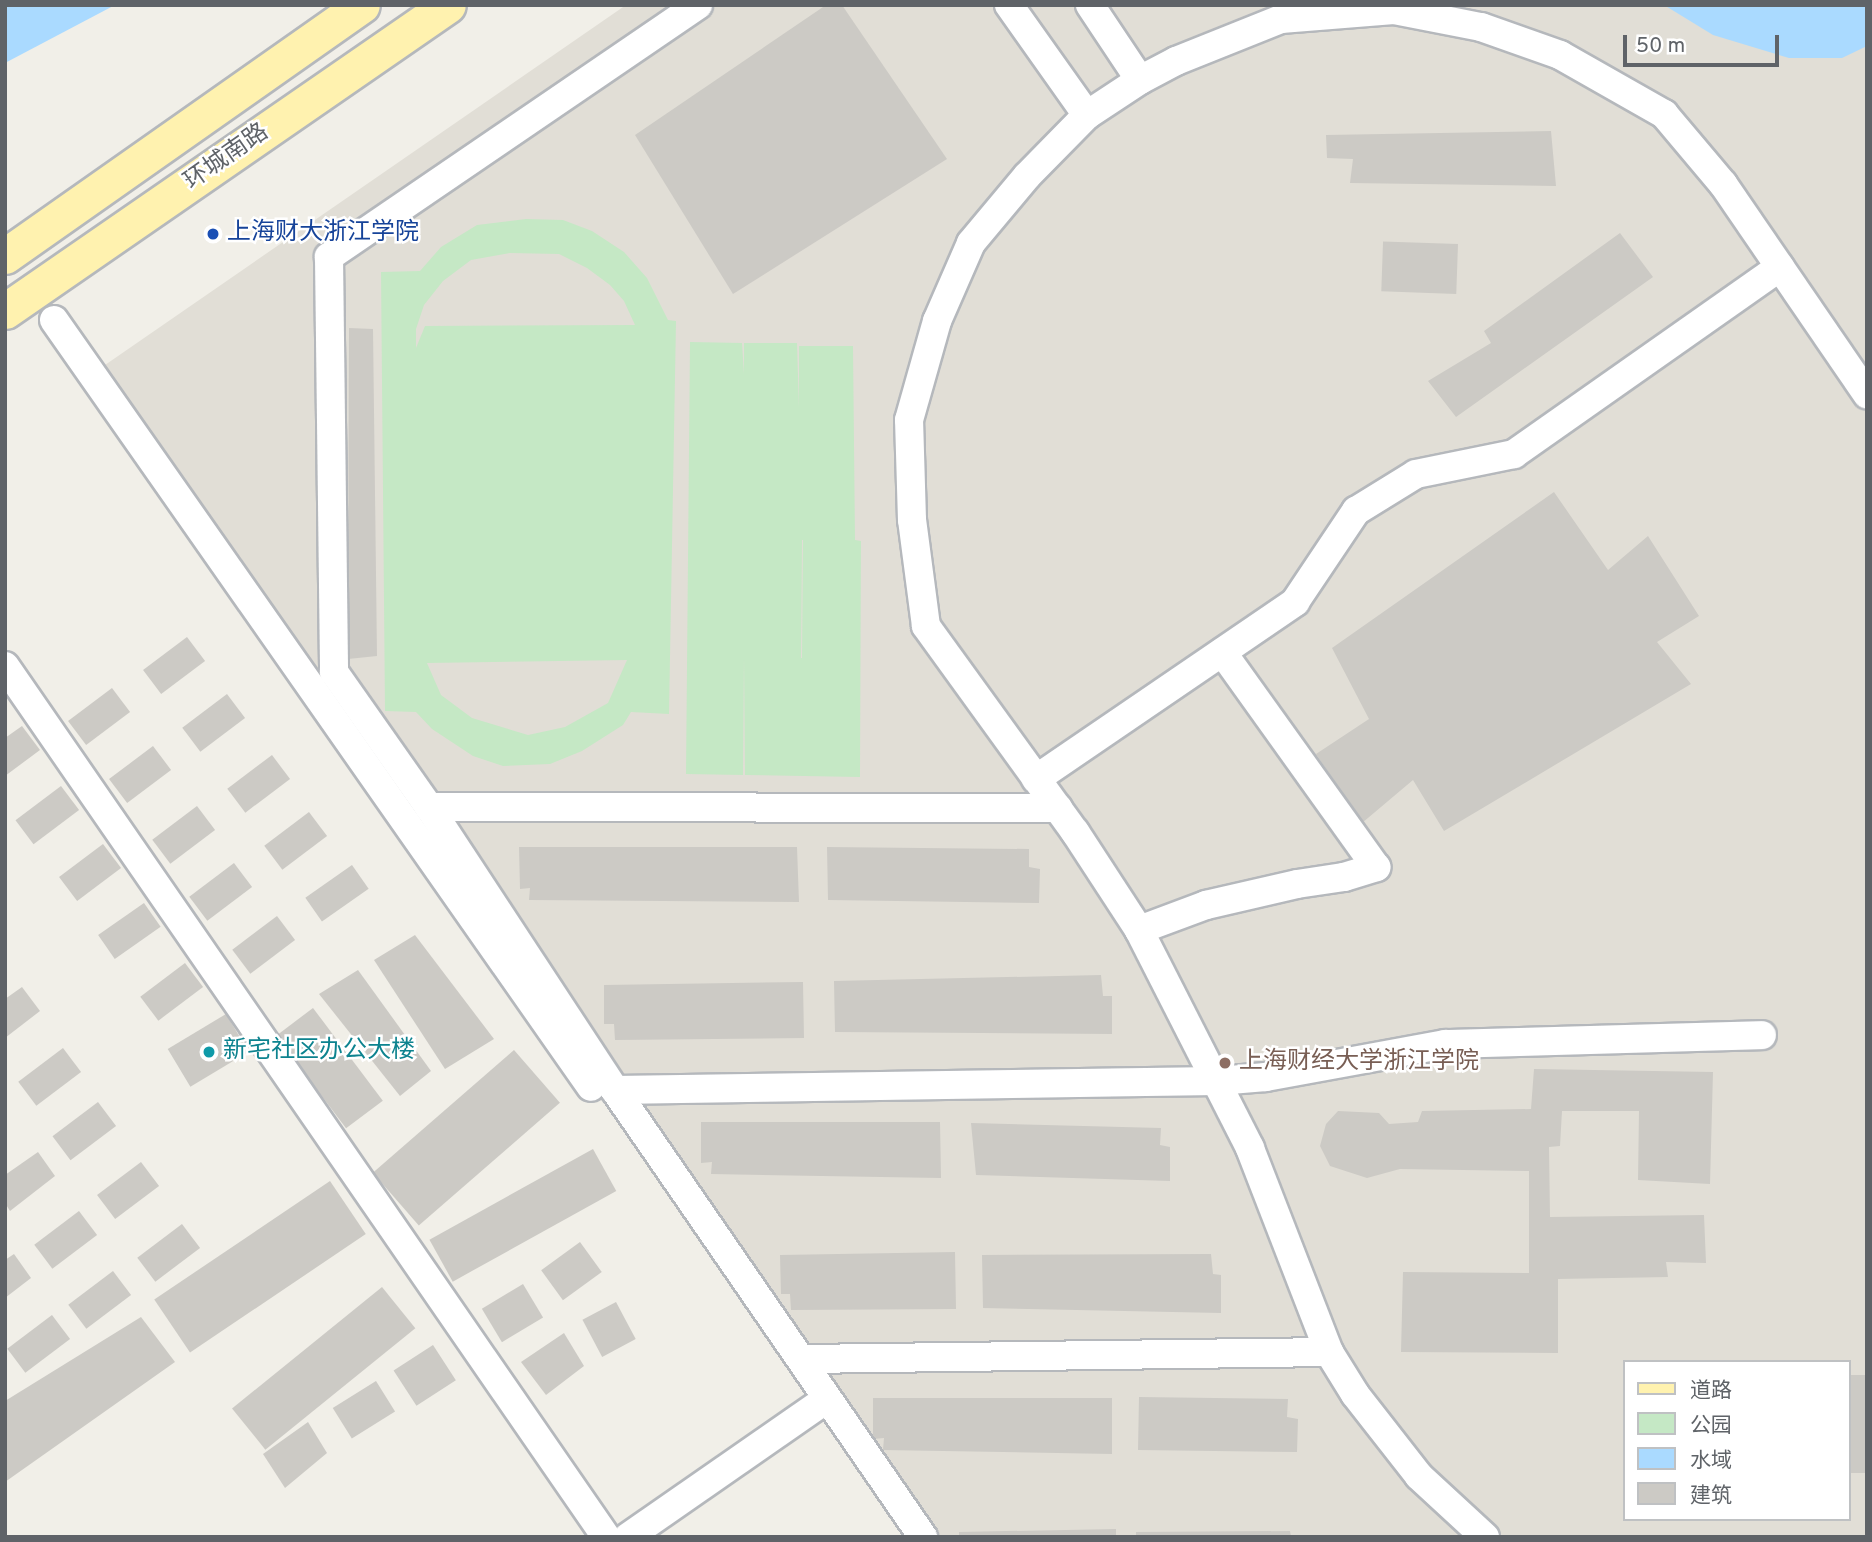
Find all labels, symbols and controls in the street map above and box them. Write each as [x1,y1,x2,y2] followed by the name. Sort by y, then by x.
[1627,21,1783,65] scale bar
[1636,33,1685,60] text: 50 m
[179,119,275,197] street label: 环城南路
[227,220,419,248] place label: 上海财大浙江学院
[205,226,221,242] marker: 上海财大浙江学院
[223,1038,415,1066] place label: 新宅社区办公大楼
[201,1044,217,1060] marker: 新宅社区办公大楼
[1239,1049,1479,1077] place label: 上海财经大学浙江学院
[1217,1055,1233,1071] marker: 上海财经大学浙江学院
[1624,1360,1851,1521] legend
[1690,1378,1732,1405] text: 道路
[1690,1413,1732,1440] text: 公园
[1690,1448,1732,1475] text: 水域
[1690,1483,1732,1510] text: 建筑

